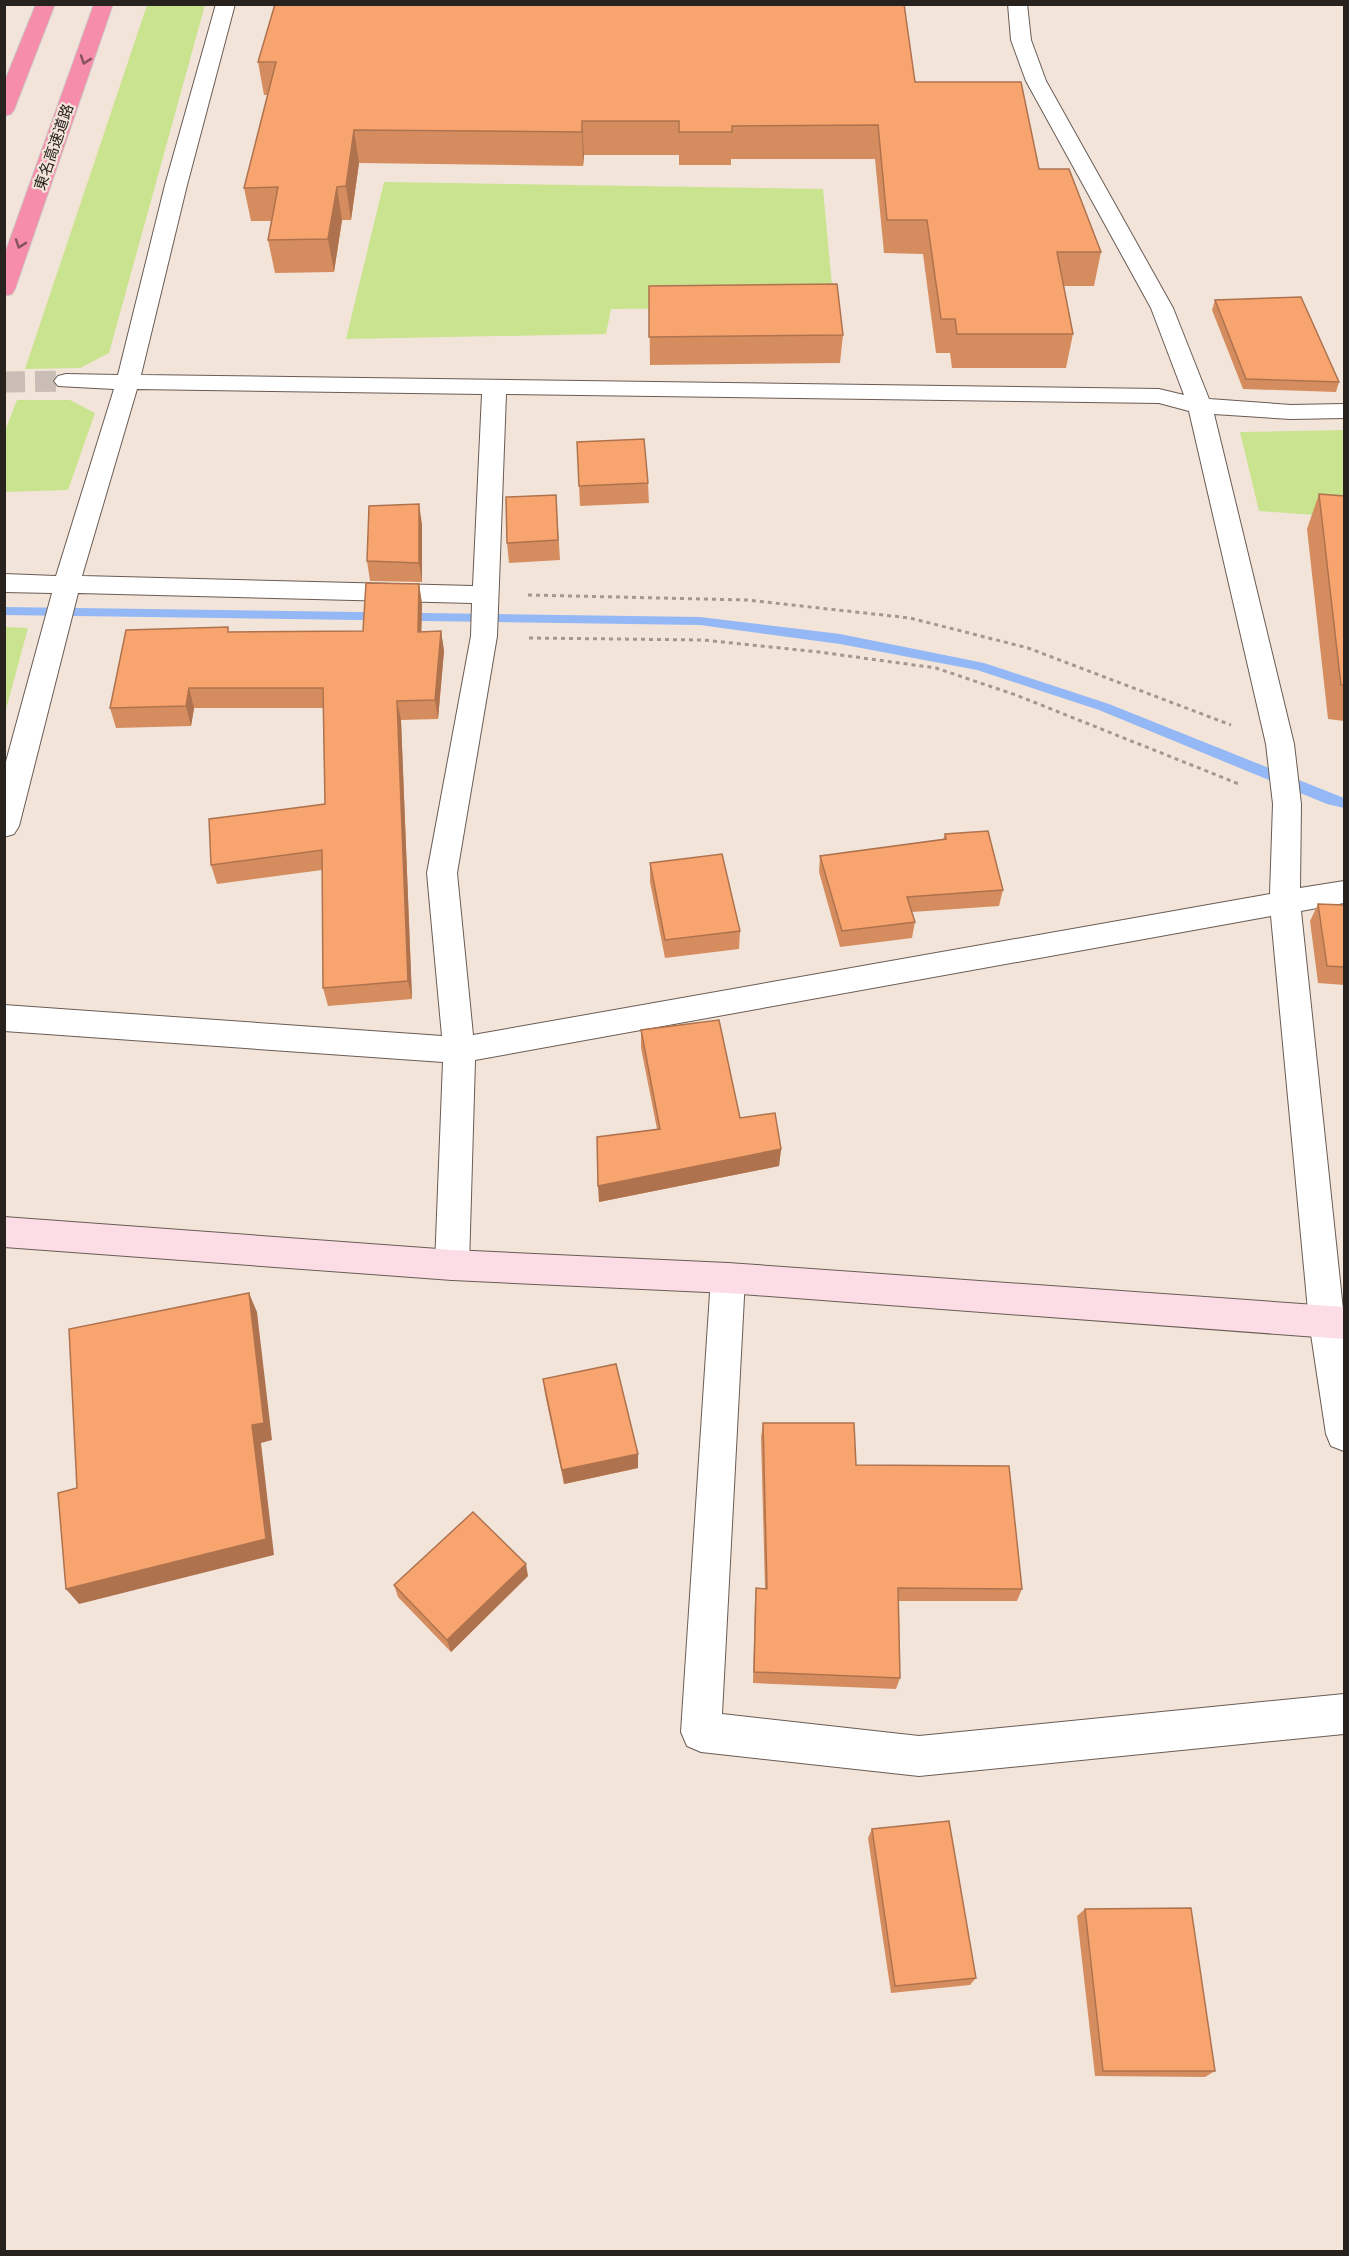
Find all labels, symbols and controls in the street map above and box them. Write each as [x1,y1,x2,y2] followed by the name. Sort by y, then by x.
[79,54,92,65] one-way arrow
[29,101,77,192] street label: 東名高速道路
[15,238,28,249] one-way arrow

